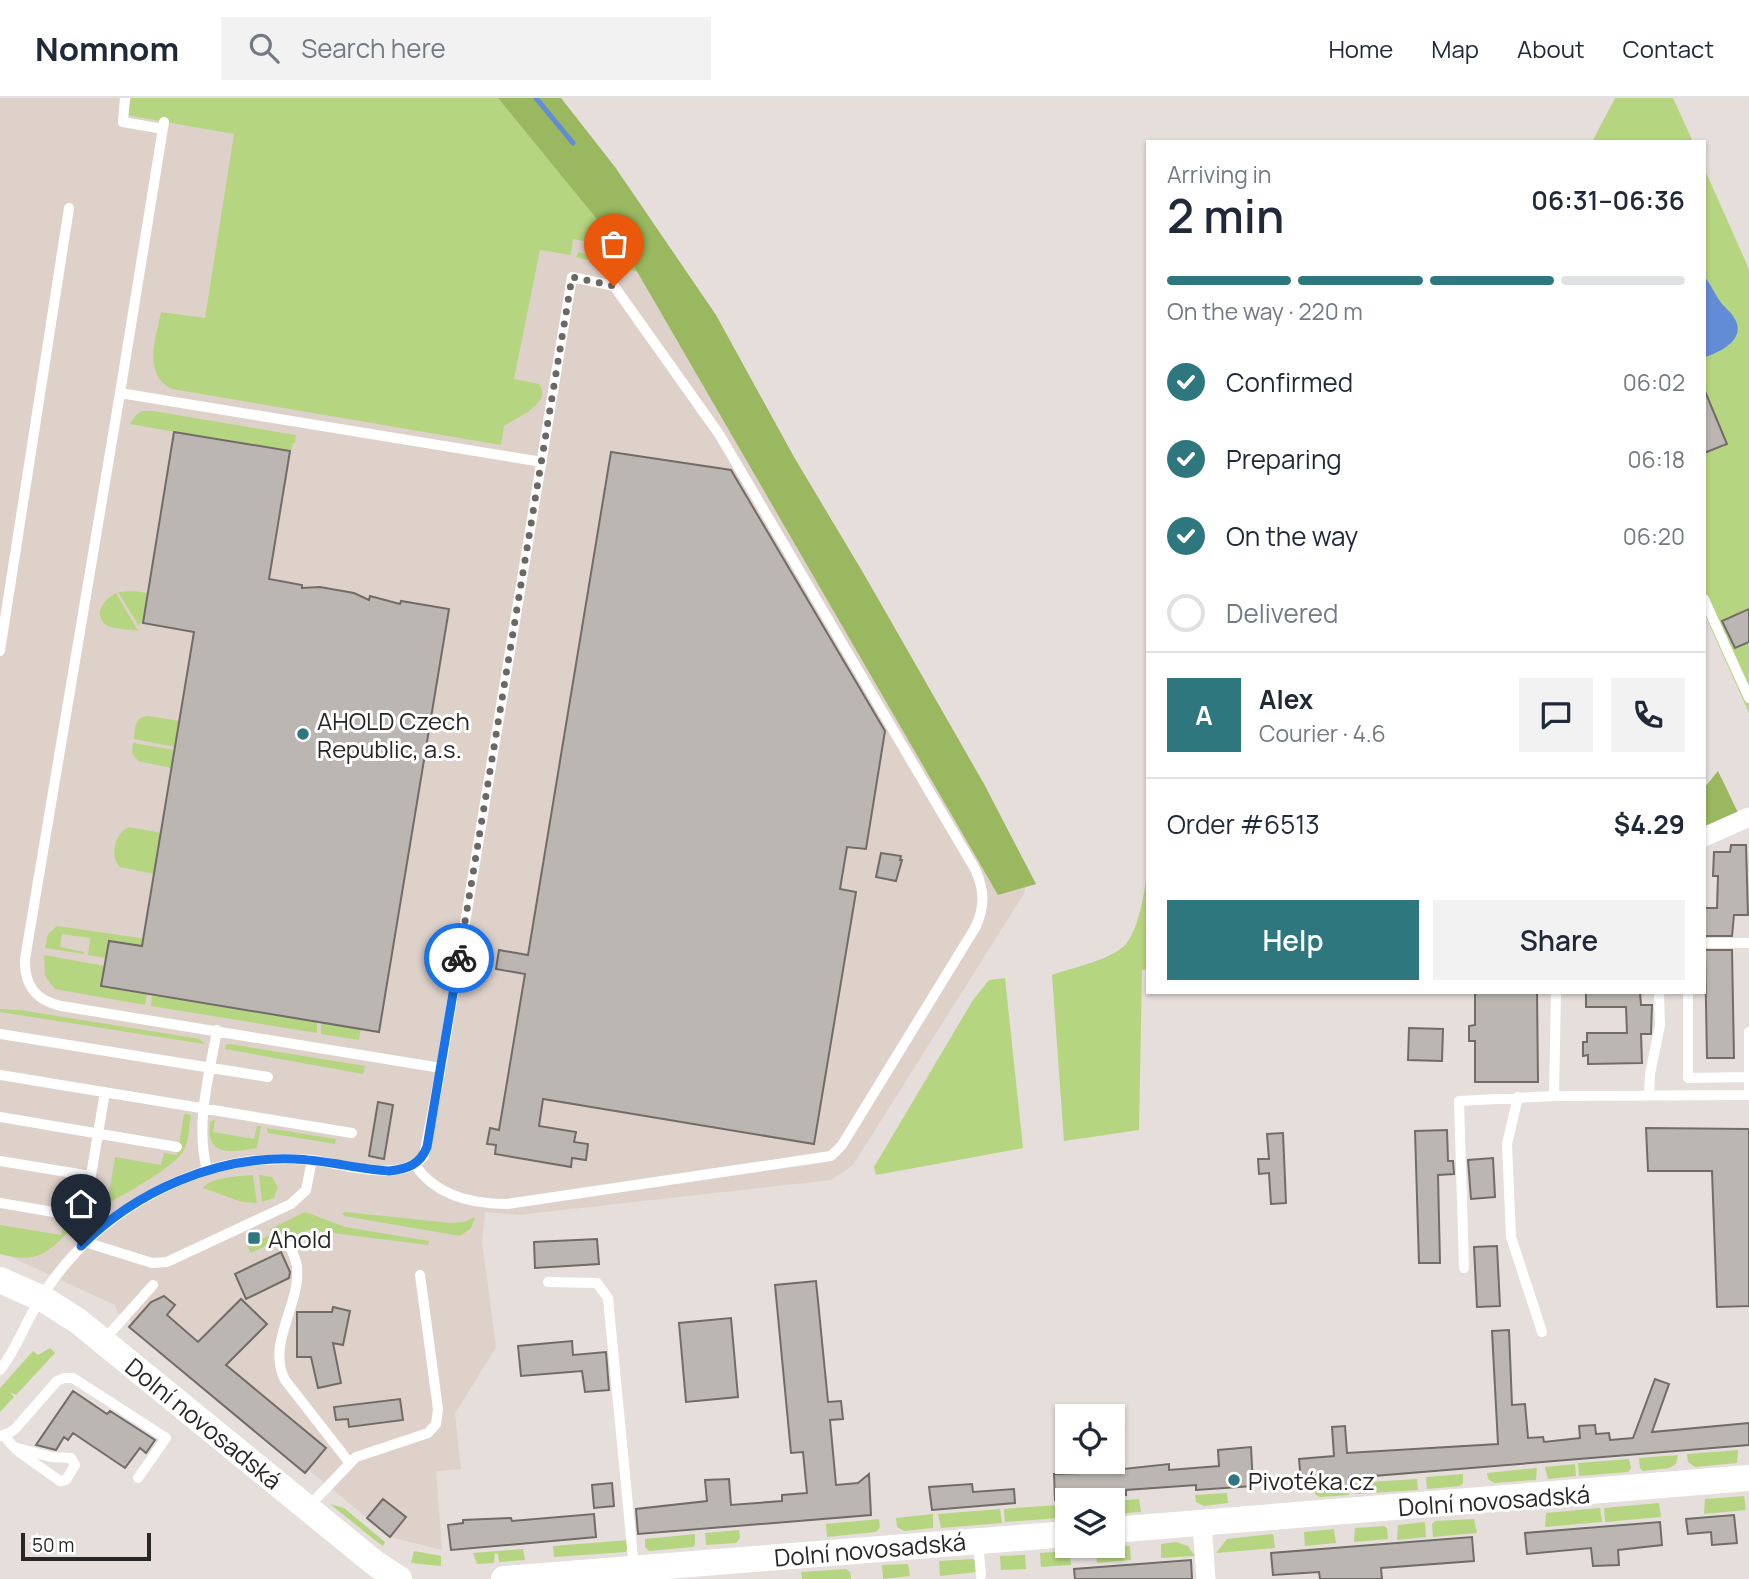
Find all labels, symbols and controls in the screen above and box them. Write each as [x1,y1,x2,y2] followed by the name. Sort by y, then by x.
[221,17,711,80] search box
[35,26,179,71] text: Nomnom
[245,29,283,67] icon: search
[301,30,446,66] text: Search here
[1328,32,1393,65] text: Home
[1431,32,1479,65] text: Map
[1517,32,1585,65] text: About
[1623,32,1714,65] text: Contact
[1167,158,1272,190] text: Arriving in
[1531,182,1685,218] text: 06:31–06:36
[1167,184,1284,247] text: 2 min
[584,214,644,286] pin
[595,225,633,263] icon: bag
[1167,295,1363,327] text: On the way · 220 m
[1167,363,1205,401] icon: check
[1226,364,1353,400] text: Confirmed
[1623,366,1685,398] text: 06:02
[1167,440,1205,478] icon: check
[1226,441,1342,477] text: Preparing
[1628,443,1685,475] text: 06:18
[1167,517,1205,555] icon: check
[1226,518,1358,554] text: On the way
[1623,520,1685,552] text: 06:20
[1226,595,1338,631] text: Delivered
[1519,678,1593,752] button: chat
[1611,678,1685,752] button: phone
[1259,681,1313,717] text: Alex
[1195,697,1213,733] text: A
[317,704,470,765] place label: AHOLD Czech Republic, a.s.
[1259,717,1386,749] text: Courier · 4.6
[295,726,311,742] marker: AHOLD Czech Republic, a.s.
[1167,806,1320,842] text: Order #6513
[1614,806,1685,842] text: $4.29
[1167,900,1419,980] button: Help
[1433,900,1685,980] button: Share
[424,923,494,993] courier
[440,939,478,977] icon: bike
[51,1174,111,1246] pin
[62,1185,100,1223] icon: home
[268,1222,331,1255] place label: Ahold
[246,1230,262,1246] marker: Ahold
[119,1350,289,1496] street label: Dolní novosadská
[1055,1404,1125,1558] map controls
[1055,1404,1125,1474] button: locate
[1248,1464,1375,1497] place label: Pivotéka.cz
[1226,1472,1242,1488] marker: Pivotéka.cz
[1397,1477,1591,1523] street label: Dolní novosadská
[1055,1488,1125,1558] button: layers
[773,1524,967,1574] street label: Dolní novosadská
[21,1530,150,1562] scale bar
[32,1532,74,1558] text: 50 m

